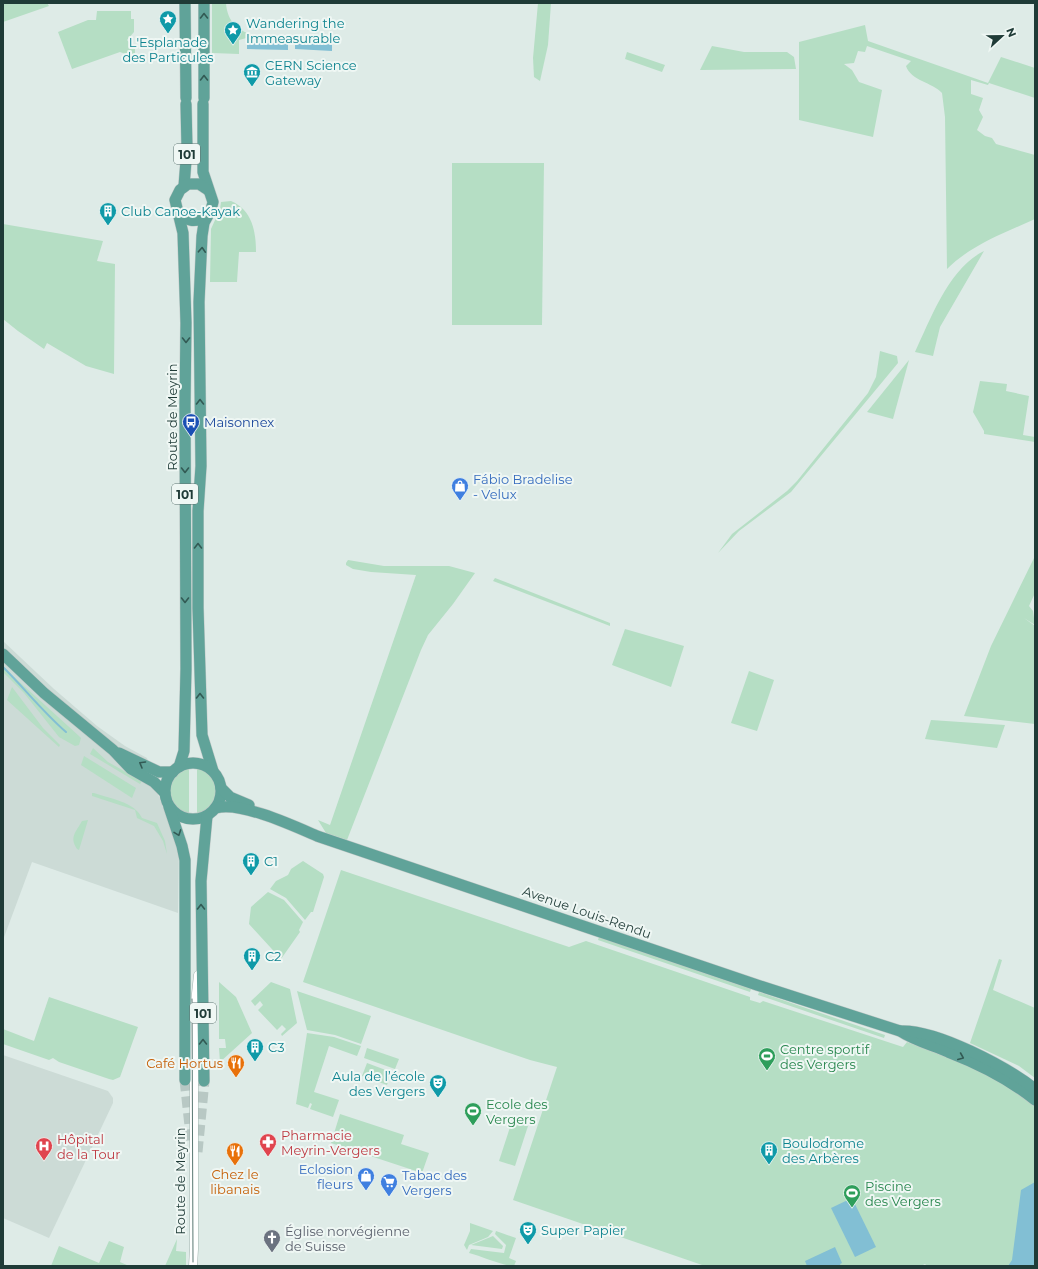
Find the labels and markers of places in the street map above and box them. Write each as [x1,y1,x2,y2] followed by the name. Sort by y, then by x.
[158,9,178,34] place icon: L'Esplanade des Particules
[246,15,345,46] place label: Wandering the Immeasurable
[223,20,243,45] place icon: Wandering the Immeasurable
[122,34,214,65] place label: L'Esplanade des Particules
[265,57,357,88] place label: CERN Science Gateway
[242,62,262,87] museum icon: CERN Science Gateway
[98,201,118,226] building icon: Club Canoe-Kayak
[121,203,240,219] place label: Club Canoe-Kayak
[181,412,201,437] bus stop icon: Maisonnex
[204,414,274,430] place label: Maisonnex
[473,471,573,502] place label: Fábio Bradelise - Velux
[450,476,470,501] shop icon: Fábio Bradelise - Velux
[241,851,261,876] building icon: C1
[264,853,278,869] place label: C1
[242,946,262,971] building icon: C2
[265,948,282,964] place label: C2
[245,1037,265,1062] building icon: C3
[268,1039,285,1055] place label: C3
[780,1041,870,1072] place label: Centre sportif des Vergers
[757,1046,777,1071] sports icon: Centre sportif des Vergers
[226,1053,246,1078] restaurant icon: Café Hortus
[146,1055,223,1071] place label: Café Hortus
[332,1068,425,1099] place label: Aula de l’école des Vergers
[428,1073,448,1098] theatre icon: Aula de l’école des Vergers
[486,1096,548,1127] place label: Ecole des Vergers
[463,1101,483,1126] sports icon: Ecole des Vergers
[281,1127,380,1158] place label: Pharmacie Meyrin-Vergers
[57,1131,121,1162] place label: Hôpital de la Tour
[258,1132,278,1157] pharmacy icon: Pharmacie Meyrin-Vergers
[782,1135,864,1166] place label: Boulodrome des Arbères
[34,1136,54,1161] hospital icon: Hôpital de la Tour
[759,1140,779,1165] building icon: Boulodrome des Arbères
[225,1141,245,1166] restaurant icon: Chez le libanais
[299,1161,353,1192] place label: Eclosion fleurs
[210,1166,260,1197] place label: Chez le libanais
[356,1166,376,1191] shop icon: Eclosion fleurs
[402,1167,467,1198] place label: Tabac des Vergers
[379,1172,399,1197] supermarket icon: Tabac des Vergers
[865,1178,941,1209] place label: Piscine des Vergers
[842,1183,862,1208] sports icon: Piscine des Vergers
[518,1220,538,1245] theatre icon: Super Papier
[541,1222,625,1238] place label: Super Papier
[285,1223,410,1254] place label: Église norvégienne de Suisse
[262,1228,282,1253] church icon: Église norvégienne de Suisse

